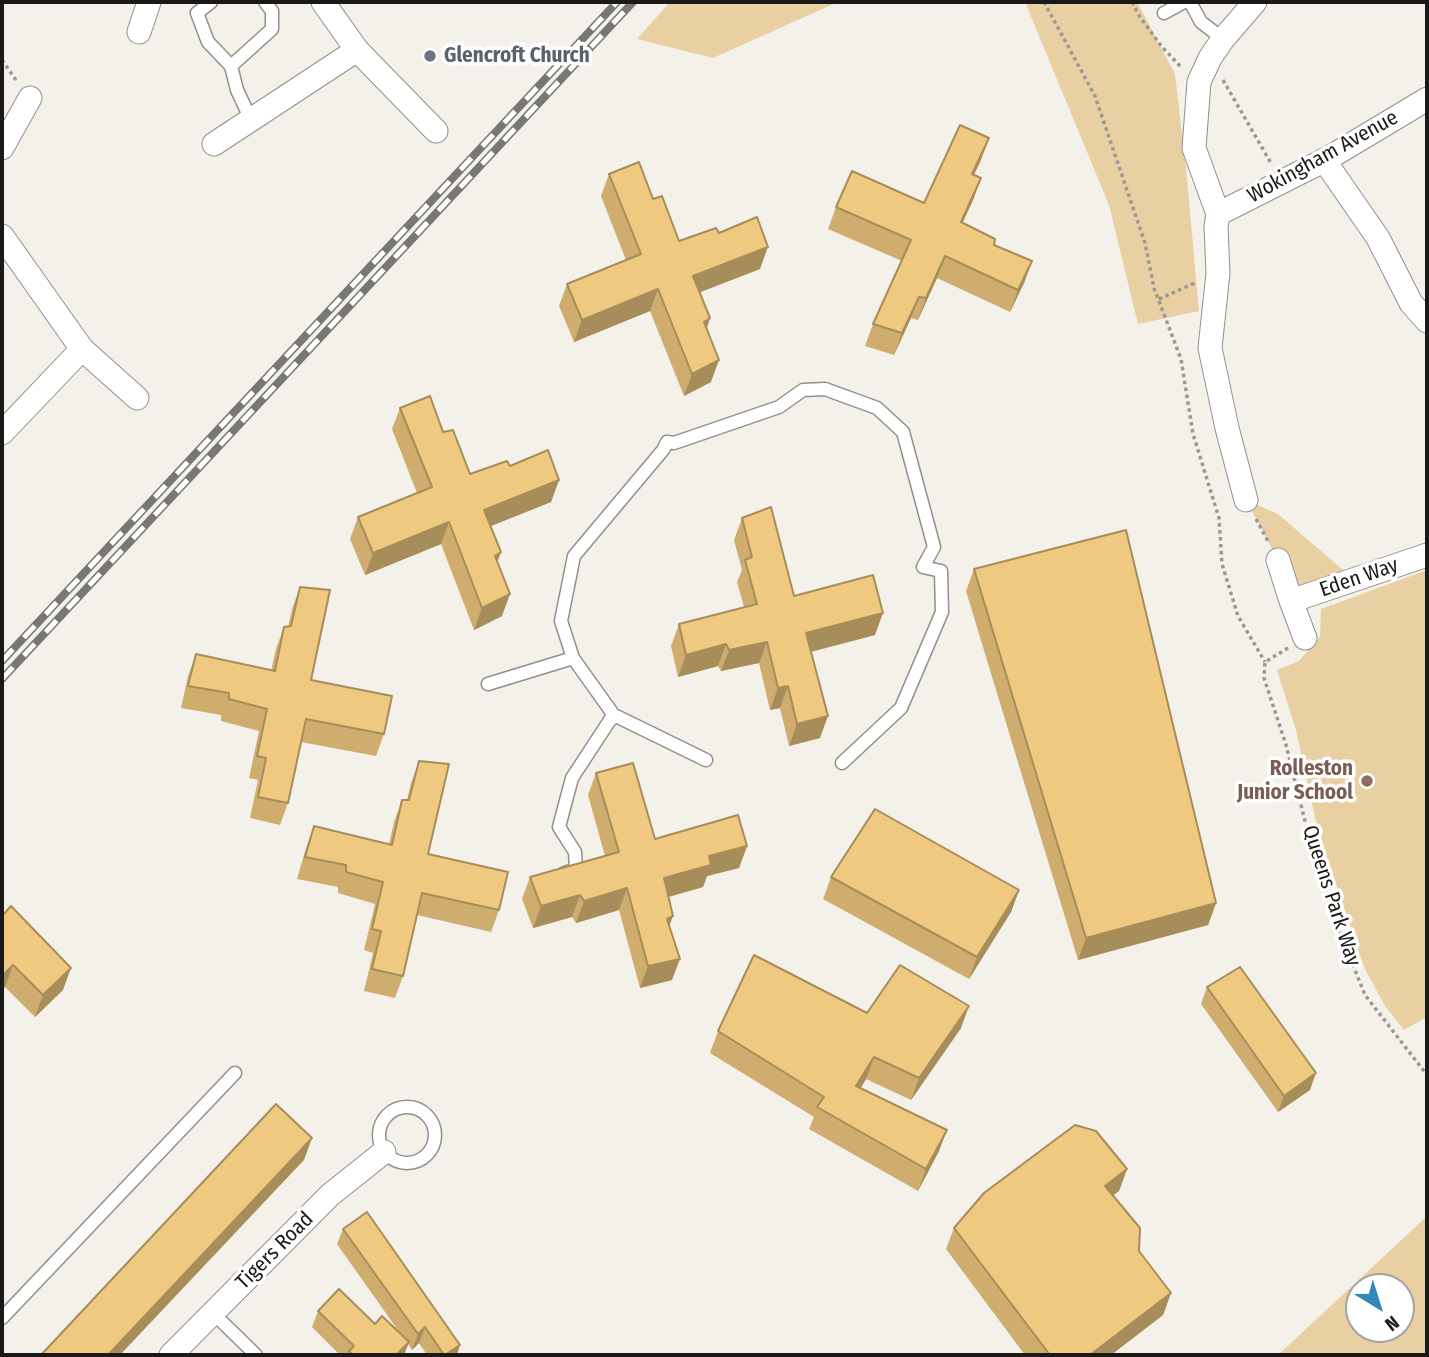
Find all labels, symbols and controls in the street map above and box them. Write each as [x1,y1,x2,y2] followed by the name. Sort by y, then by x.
[444,43,590,69] place label: Glencroft Church
[422,48,438,64] marker: Glencroft Church
[1243,105,1403,209] street label: Wokingham Avenue
[1316,553,1402,603] street label: Eden Way
[1237,756,1353,806] place label: Rolleston Junior School
[1359,773,1375,789] marker: Rolleston Junior School
[1296,822,1366,970] street label: Queens Park Way
[231,1207,319,1295] street label: Tigers Road
[1345,1273,1415,1343] north arrow
[1380,1311,1404,1336] text: N

